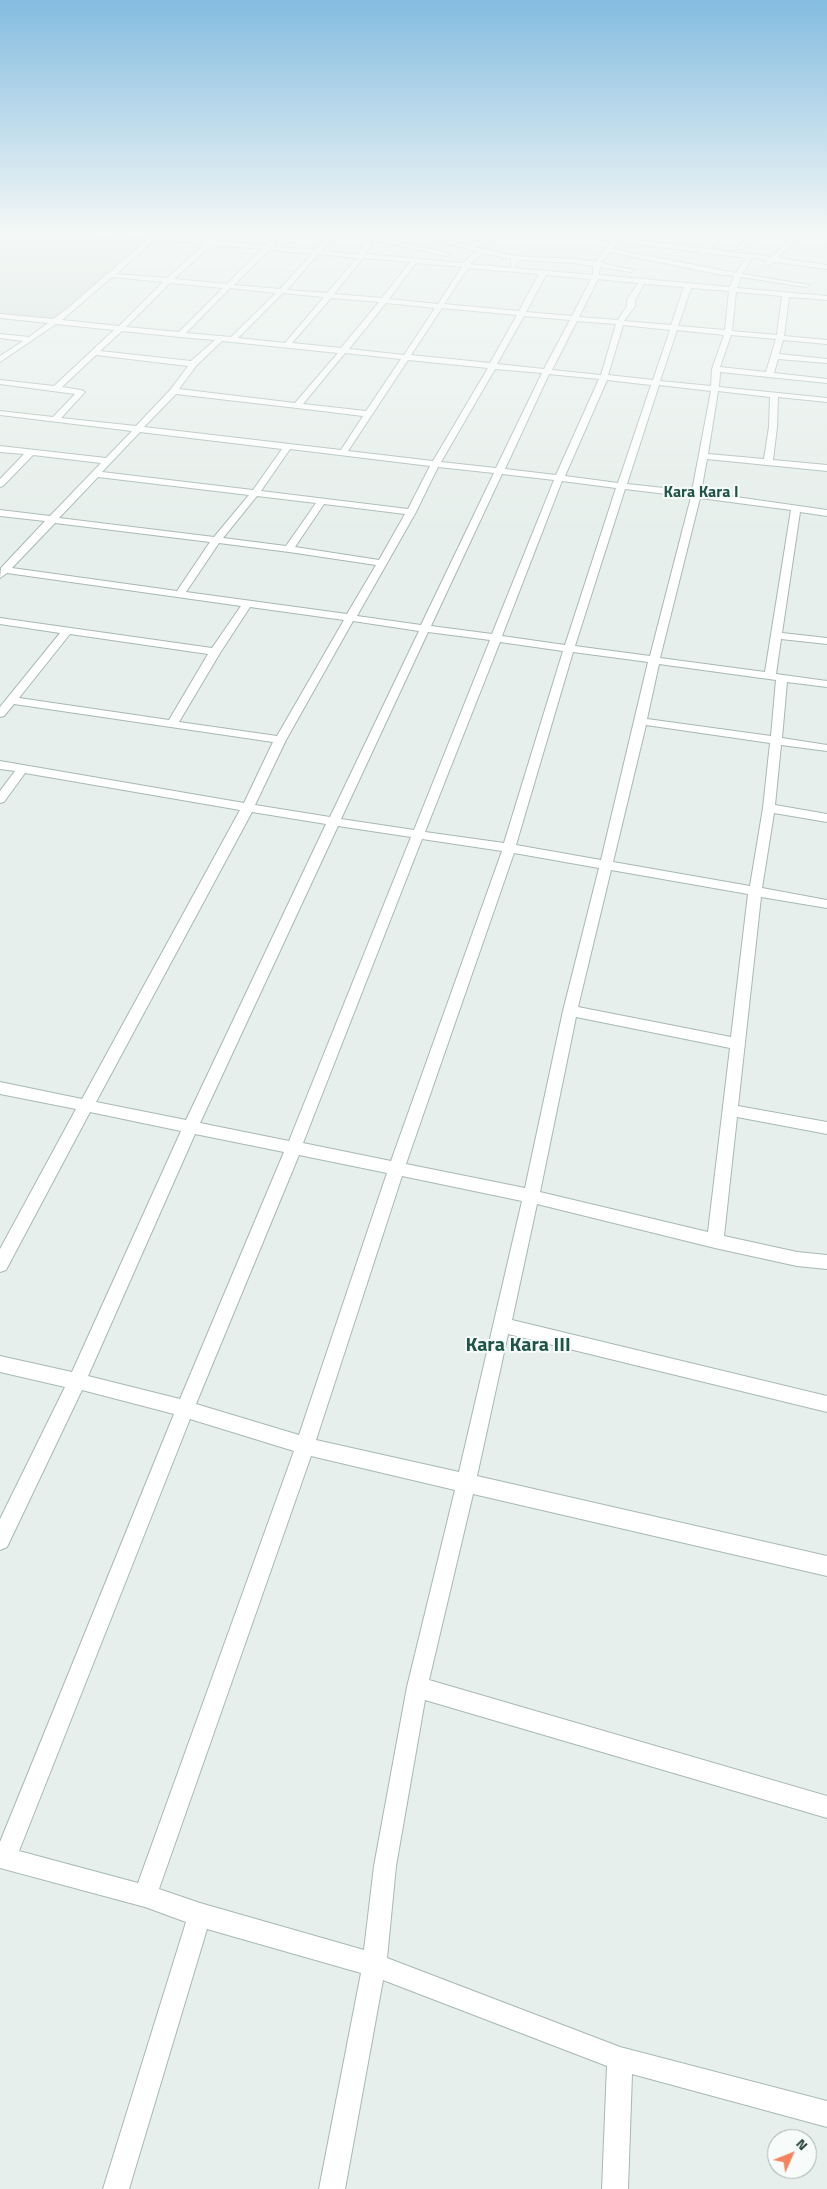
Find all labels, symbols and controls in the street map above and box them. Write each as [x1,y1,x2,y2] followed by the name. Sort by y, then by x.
[663,483,739,503] district label: Kara Kara I
[465,1334,571,1358] district label: Kara Kara III
[767,2129,817,2179] north arrow
[792,2133,813,2155] text: N

